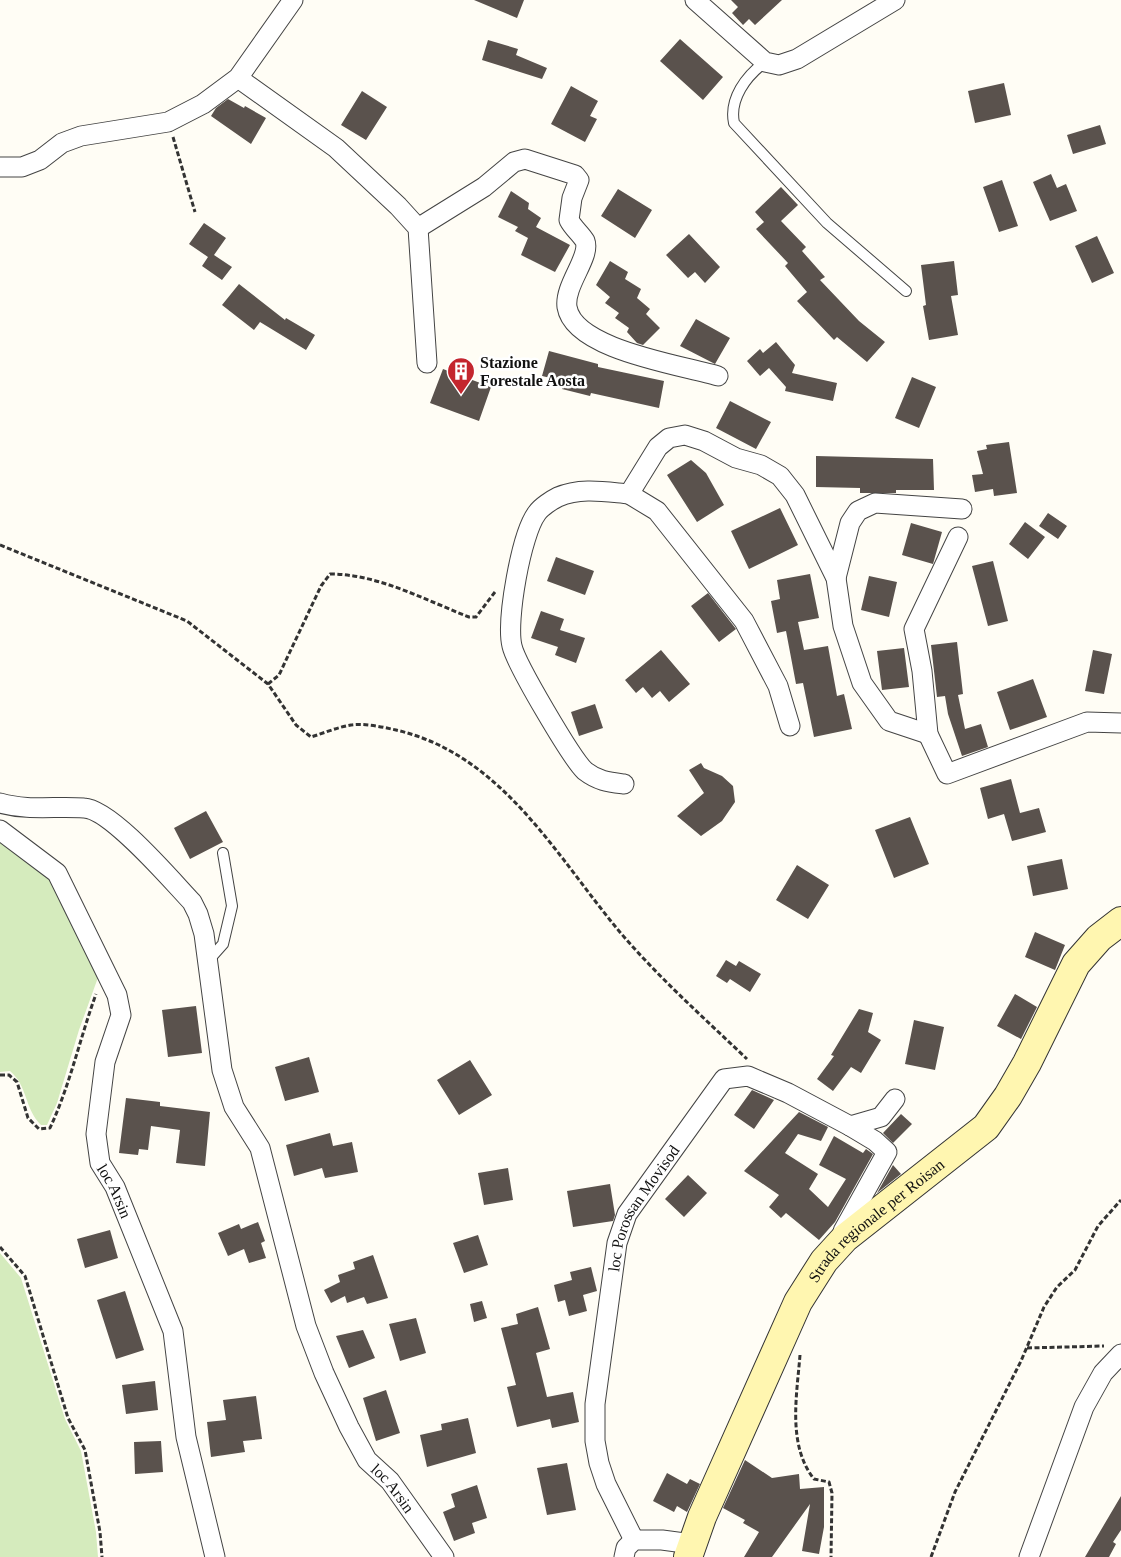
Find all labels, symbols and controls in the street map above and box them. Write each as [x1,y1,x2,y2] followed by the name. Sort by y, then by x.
[480,354,585,389] place label: Stazione Forestale Aosta
[446,356,476,395] building icon: Stazione Forestale Aosta
[605,1142,683,1273] street label: loc Porossan Movisod
[805,1156,947,1285] street label: Strada regionale per Roisan
[94,1161,135,1221] street label: loc Arsin
[368,1460,418,1516] street label: loc Arsin

